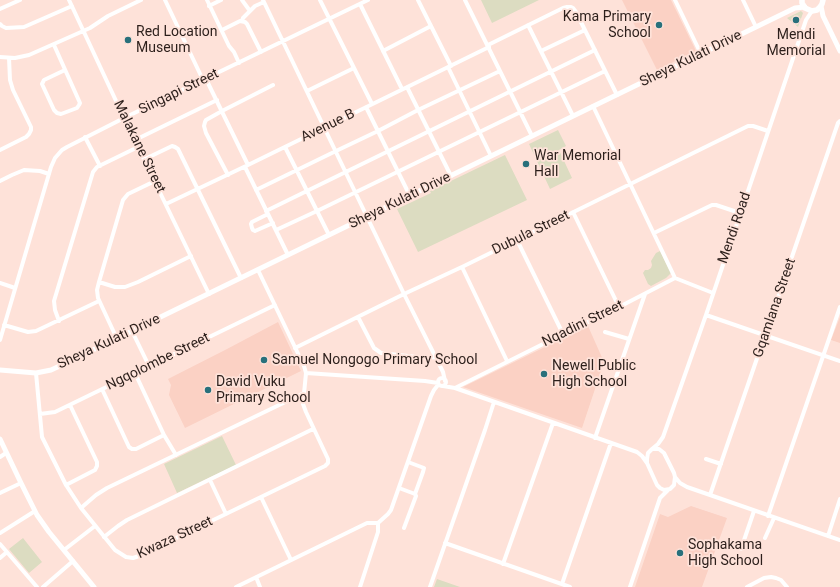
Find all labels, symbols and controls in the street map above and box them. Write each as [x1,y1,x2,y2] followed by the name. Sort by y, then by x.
[563,9,651,42] place label: Kama Primary School
[791,15,801,25] marker: Mendi Memorial
[654,20,664,30] marker: Kama Primary School
[136,24,218,56] place label: Red Location Museum
[637,27,745,91] street label: Sheya Kulati Drive
[766,27,826,60] place label: Mendi Memorial
[123,35,133,45] marker: Red Location Museum
[136,65,222,119] street label: Singapi Street
[109,98,169,196] street label: Malakane Street
[298,106,358,146] street label: Avenue B
[534,148,621,180] place label: War Memorial Hall
[521,159,531,169] marker: War Memorial Hall
[346,169,454,233] street label: Sheya Kulati Drive
[715,190,755,266] street label: Mendi Road
[490,207,572,259] street label: Dubula Street
[750,256,800,360] street label: Gqamlana Street
[540,297,626,351] street label: Nqadini Street
[55,311,163,373] street label: Sheya Kulati Drive
[103,330,213,394] street label: Ngqolombe Street
[272,352,478,368] place label: Samuel Nongogo Primary School
[259,355,269,365] marker: Samuel Nongogo Primary School
[552,358,636,390] place label: Newell Public High School
[539,369,549,379] marker: Newell Public High School
[216,374,311,406] place label: David Vuku Primary School
[203,385,213,395] marker: David Vuku Primary School
[135,513,215,563] street label: Kwaza Street
[688,537,763,570] place label: Sophakama High School
[675,548,685,558] marker: Sophakama High School

